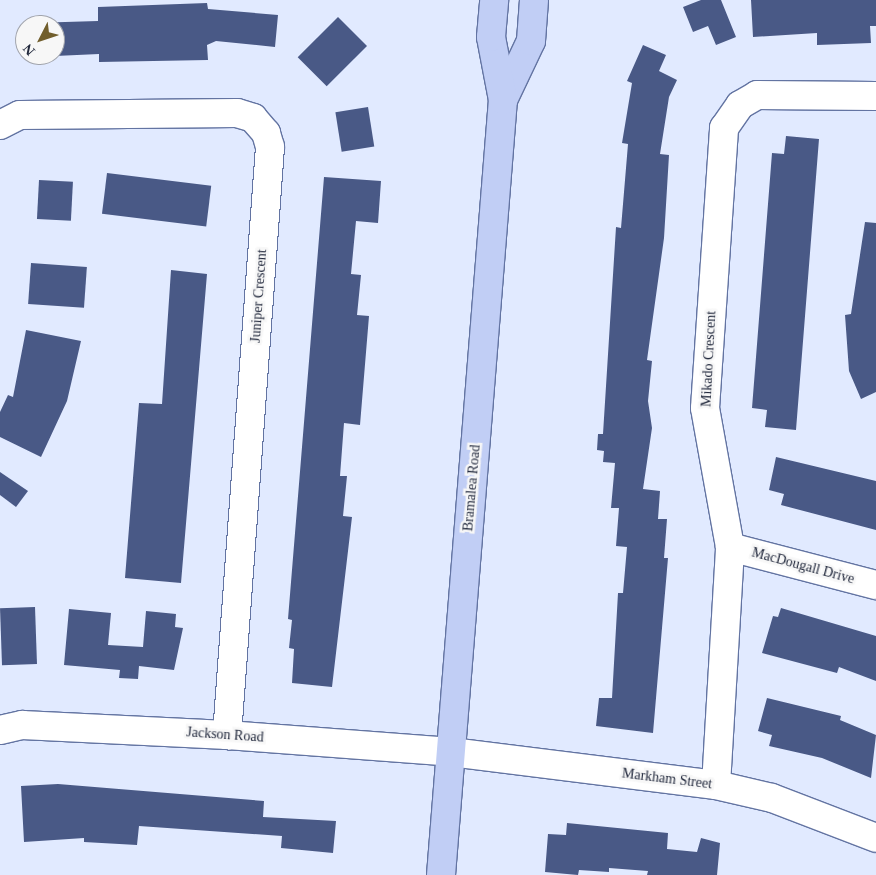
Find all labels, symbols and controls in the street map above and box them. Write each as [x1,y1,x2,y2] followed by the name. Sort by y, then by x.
[15,15,65,65] north arrow
[20,41,38,58] text: N
[247,249,271,343] street label: Juniper Crescent
[698,311,720,407] street label: Mikado Crescent
[460,444,484,532] street label: Bramalea Road
[750,544,856,588] street label: MacDougall Drive
[186,724,264,746] street label: Jackson Road
[621,765,713,793] street label: Markham Street

